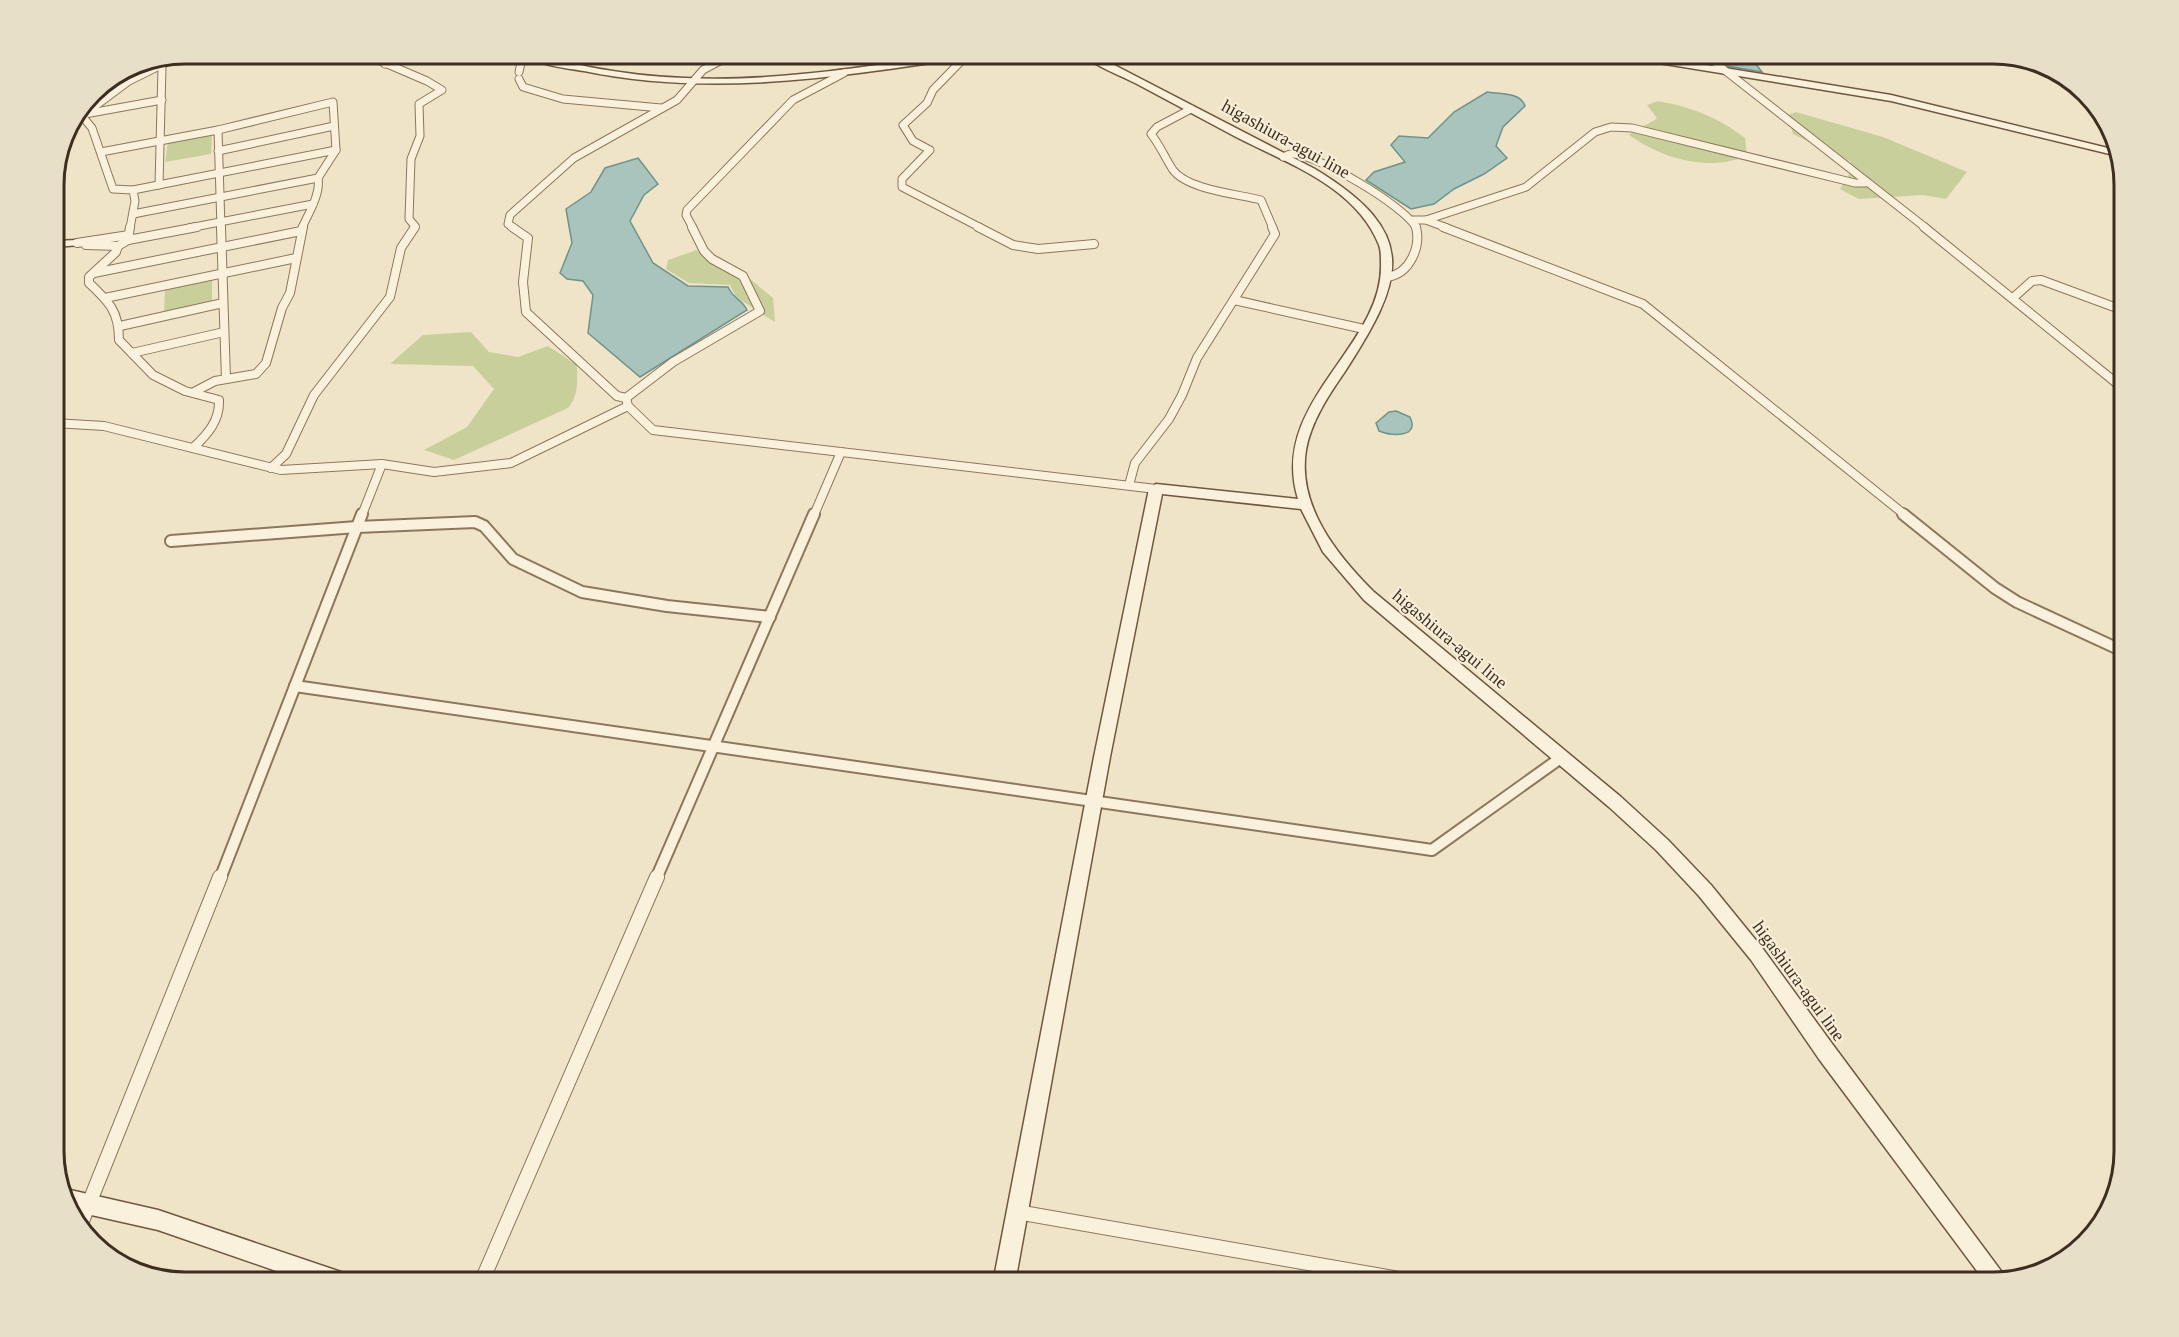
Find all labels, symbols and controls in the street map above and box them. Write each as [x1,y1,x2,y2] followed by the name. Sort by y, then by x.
[1218,95,1354,183] street label: higashiura-agui line
[1389,585,1511,693] street label: higashiura-agui line
[1749,917,1849,1045] street label: higashiura-agui line

